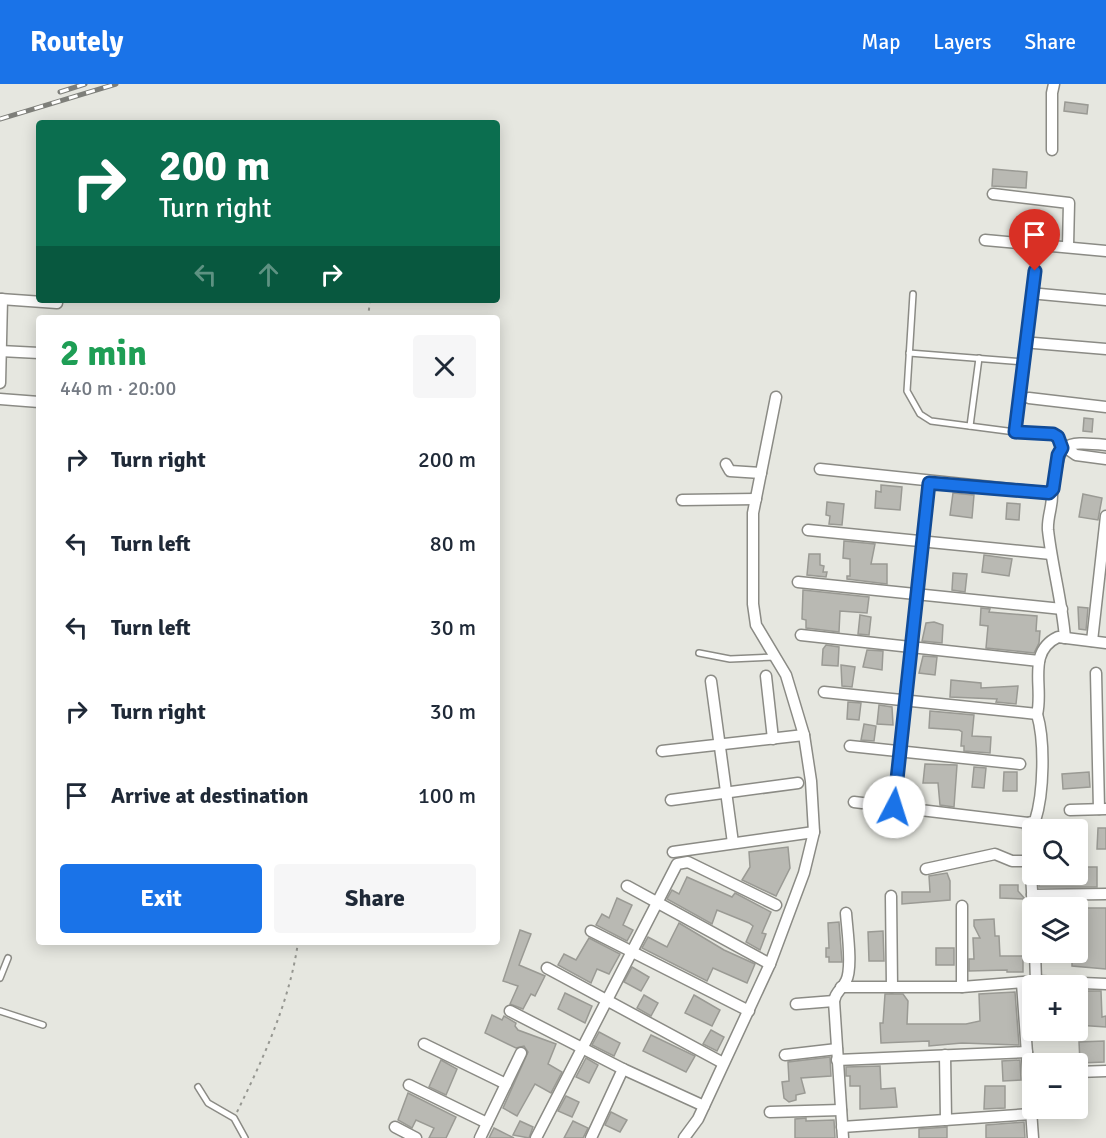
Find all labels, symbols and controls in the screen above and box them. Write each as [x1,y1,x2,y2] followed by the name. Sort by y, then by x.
[30,25,123,59] text: Routely
[862,29,900,55] text: Map
[933,29,991,55] text: Layers
[1024,29,1076,55] text: Share
[159,141,270,192] text: 200 m
[60,144,138,222] icon: right
[159,192,272,225] text: Turn right
[1009,209,1060,271] pin
[1018,218,1051,251] icon: arrive
[189,258,222,291] icon: left
[252,258,285,291] icon: ahead
[315,258,348,291] icon: right
[60,331,147,376] text: 2 min
[413,335,476,398] button: close
[60,376,176,401] text: 440 m · 20:00
[60,443,93,476] icon: right
[111,446,206,473] text: Turn right
[418,446,476,473] text: 200 m
[60,527,93,560] icon: left
[111,530,191,557] text: Turn left
[430,530,476,557] text: 80 m
[60,611,93,644] icon: left
[111,614,191,641] text: Turn left
[430,614,476,641] text: 30 m
[60,695,93,728] icon: right
[111,698,206,725] text: Turn right
[430,698,476,725] text: 30 m
[862,775,926,839] position arrow
[60,779,93,812] icon: arrive
[111,782,308,809] text: Arrive at destination
[418,782,476,809] text: 100 m
[1022,819,1088,1119] map controls
[1022,819,1088,885] button: search
[60,864,262,933] button: Exit
[274,864,476,933] button: Share
[1022,897,1088,963] button: layers
[1022,975,1088,1041] button: +
[1022,1053,1088,1119] button: −

